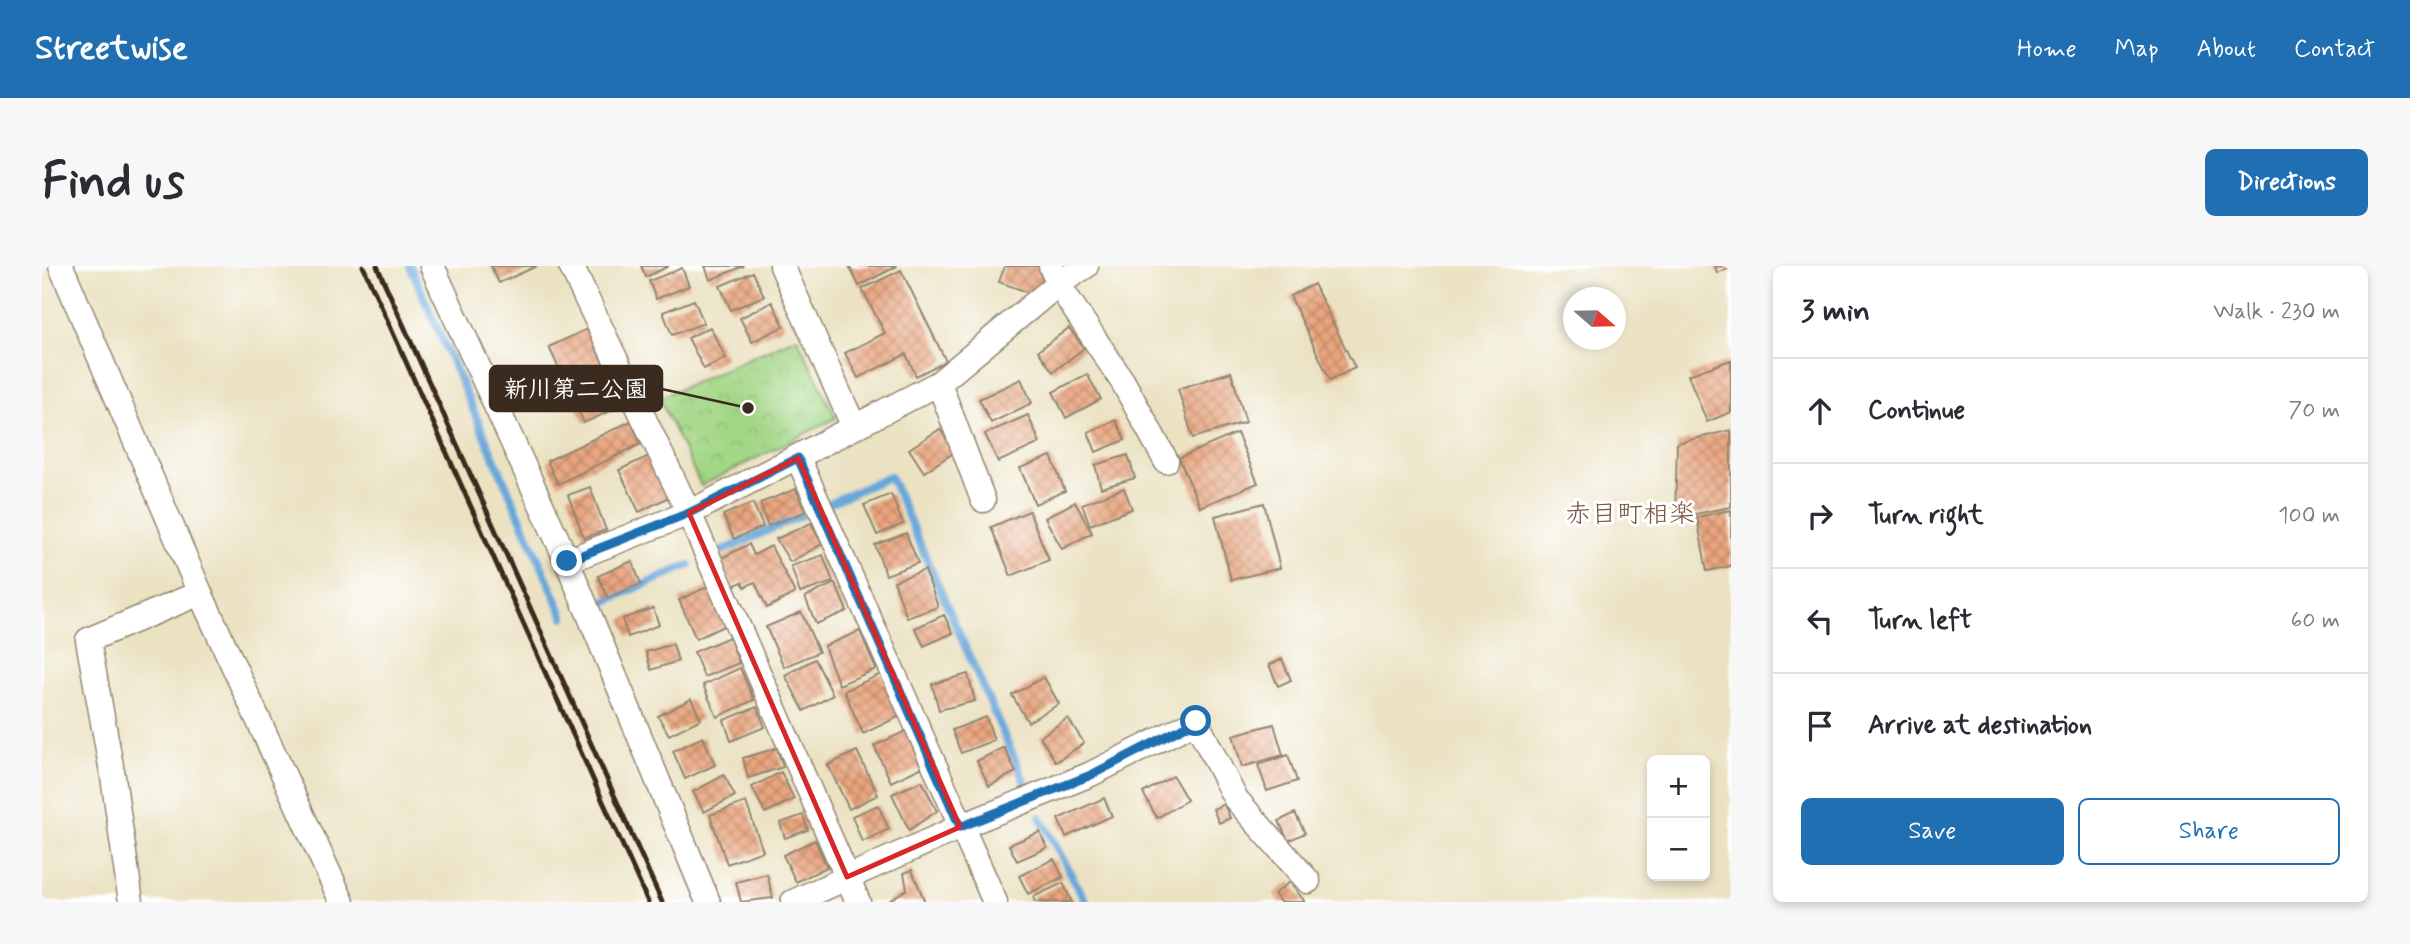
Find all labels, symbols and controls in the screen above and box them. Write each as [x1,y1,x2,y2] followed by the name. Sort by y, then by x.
[35,27,188,71] text: Streetwise
[2017,34,2077,65] text: Home
[2115,34,2159,65] text: Map
[2197,34,2256,65] text: About
[2294,34,2375,65] text: Contact
[2205,149,2368,216] button: Directions
[42,150,185,215] text: Find us
[1563,287,1626,350] north arrow
[1801,292,1870,331] text: 3 min
[2213,297,2340,327] text: Walk · 230 m
[490,366,662,411] callout: 新川第二公園
[504,375,648,406] text: 新川第二公園
[1801,392,1839,430] icon: ahead
[1868,394,1965,428] text: Continue
[2288,396,2340,426] text: 70 m
[1801,497,1839,535] icon: right
[1565,498,1695,532] district label: 赤目町相楽
[1868,499,1984,533] text: Turn right
[2278,501,2340,531] text: 100 m
[551,545,582,576] route end
[1801,602,1839,640] icon: left
[1868,604,1972,638] text: Turn left
[2291,606,2340,636] text: 60 m
[1180,705,1211,736] route start
[1801,707,1839,745] icon: arrive
[1868,709,2092,743] text: Arrive at destination
[1647,755,1710,881] map controls
[1647,755,1710,818] button: +
[1801,798,2064,865] button: Save
[2078,798,2340,865] button: Share
[1647,818,1710,881] button: −

